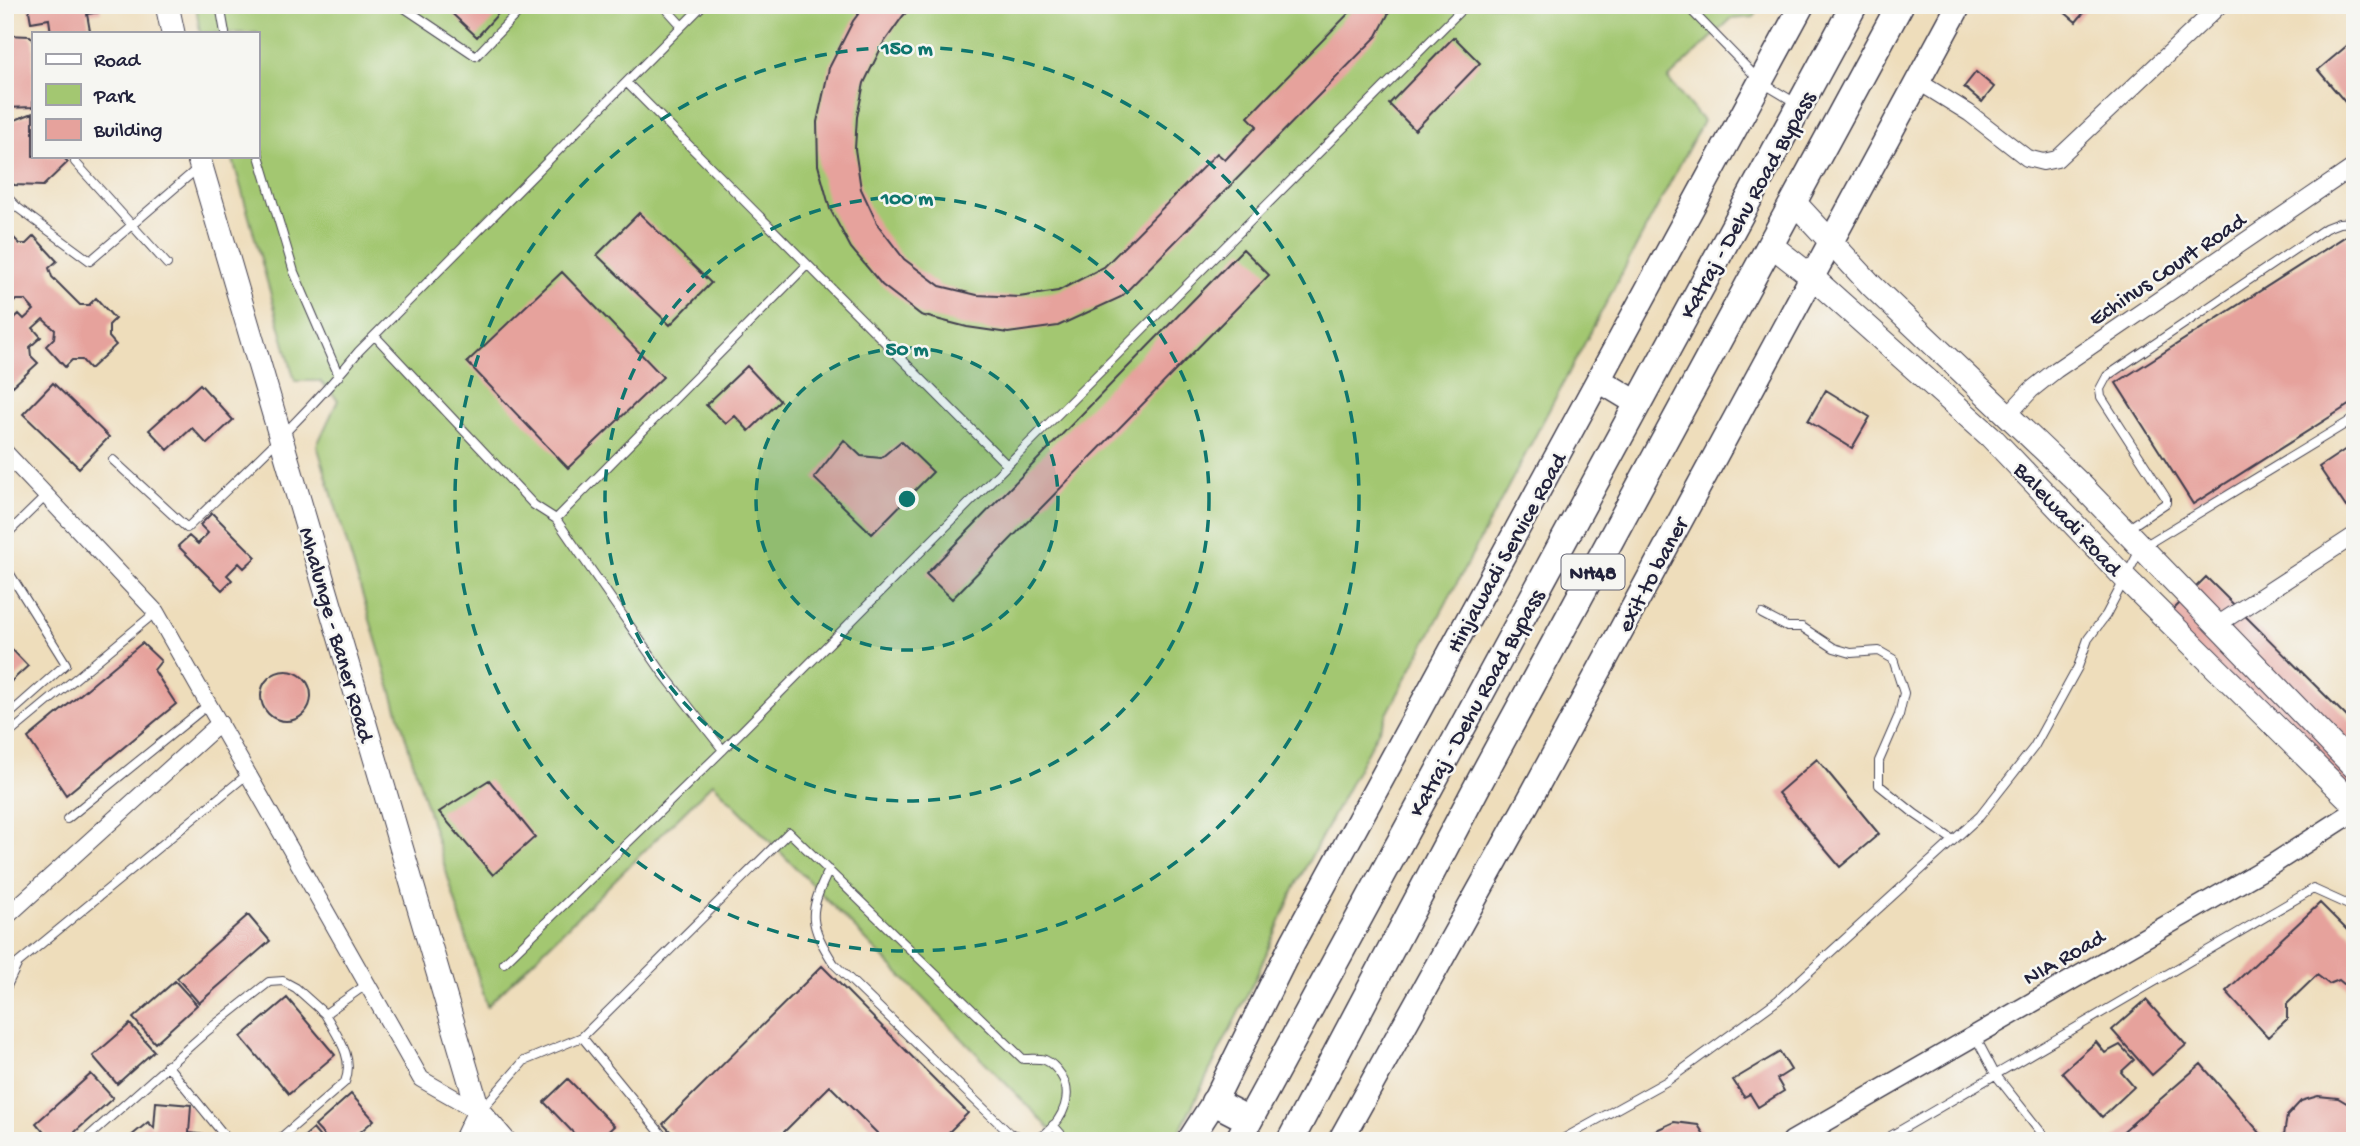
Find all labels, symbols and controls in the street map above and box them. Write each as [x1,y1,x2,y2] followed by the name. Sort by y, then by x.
[32,32,259,158] legend
[880,38,933,63] text: 150 m
[94,50,142,75] text: Road
[93,86,137,111] text: Park
[1675,87,1823,324] street label: Katraj - Dehu Road Bypass
[93,120,163,145] text: Building
[880,188,933,213] text: 100 m
[2084,208,2253,333] street label: Echinus Court Road
[886,339,929,364] text: 50 m
[1442,448,1575,658] street label: Hinjawadi Service Road
[2006,457,2127,584] street label: Balewadi Road
[895,487,919,511] centre of rings
[1612,512,1697,638] street label: exit to baner
[291,524,379,747] street label: Mhalunge - Baner Road
[1562,554,1624,590] road number: NH48
[1404,585,1552,822] street label: Katraj - Dehu Road Bypass
[2019,924,2112,993] street label: NIA Road

